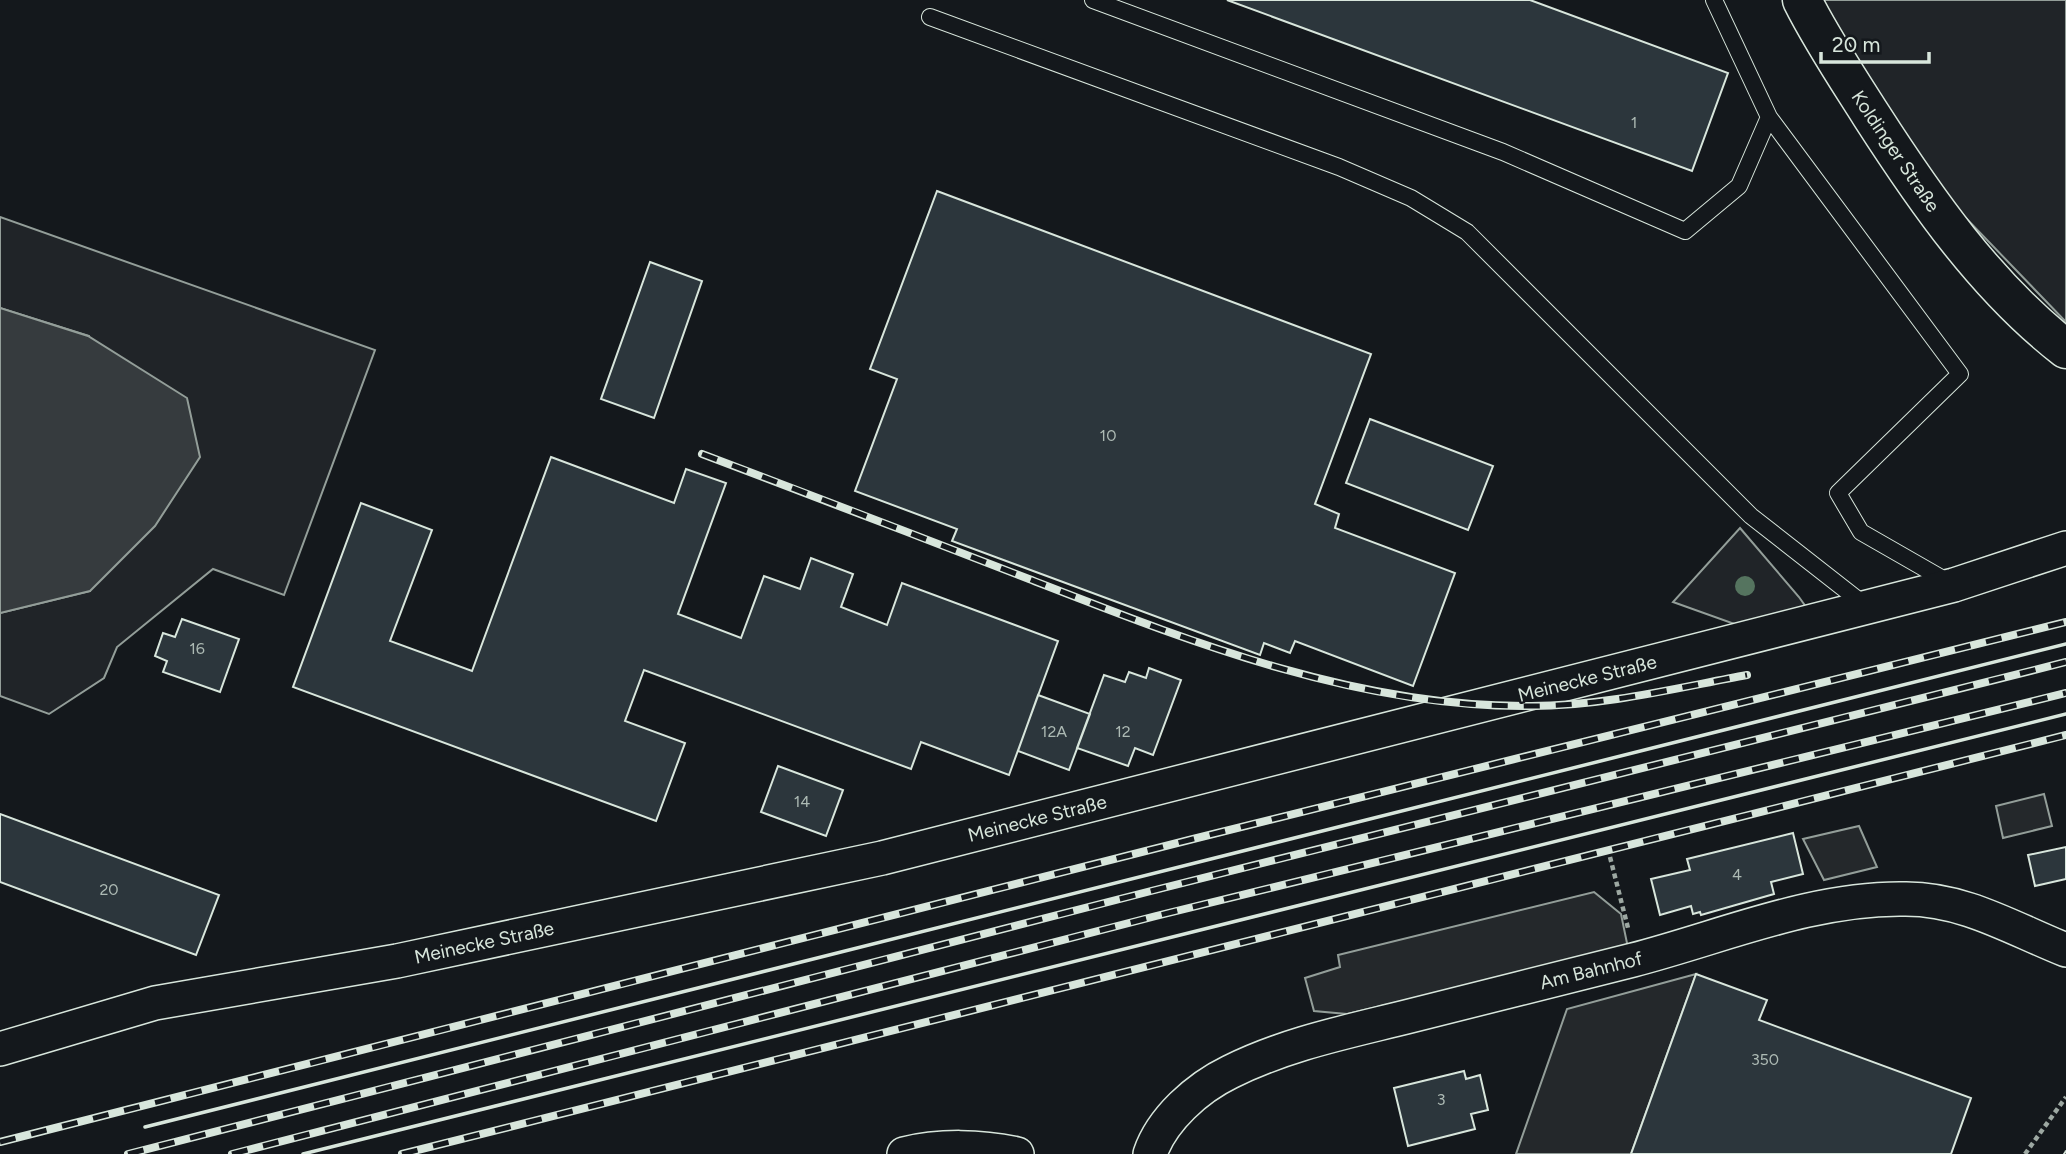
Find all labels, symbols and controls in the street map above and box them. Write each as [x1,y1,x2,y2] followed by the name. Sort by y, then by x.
[1821,21,1930,65] scale bar
[1832,32,1880,57] text: 20 m
[1846,86,1945,216] street label: Koldinger Straße
[1631,113,1637,132] house number: 1
[1100,426,1116,445] house number: 10
[189,639,205,658] house number: 16
[1515,650,1659,707] street label: Meinecke Straße
[1041,722,1067,741] house number: 12A
[1115,722,1131,741] house number: 12
[965,790,1109,847] street label: Meinecke Straße
[794,792,810,811] house number: 14
[1732,865,1742,884] house number: 4
[99,880,119,899] house number: 20
[412,916,556,969] street label: Meinecke Straße
[1537,947,1645,994] street label: Am Bahnhof
[1751,1050,1779,1069] house number: 350
[1437,1090,1445,1109] house number: 3

